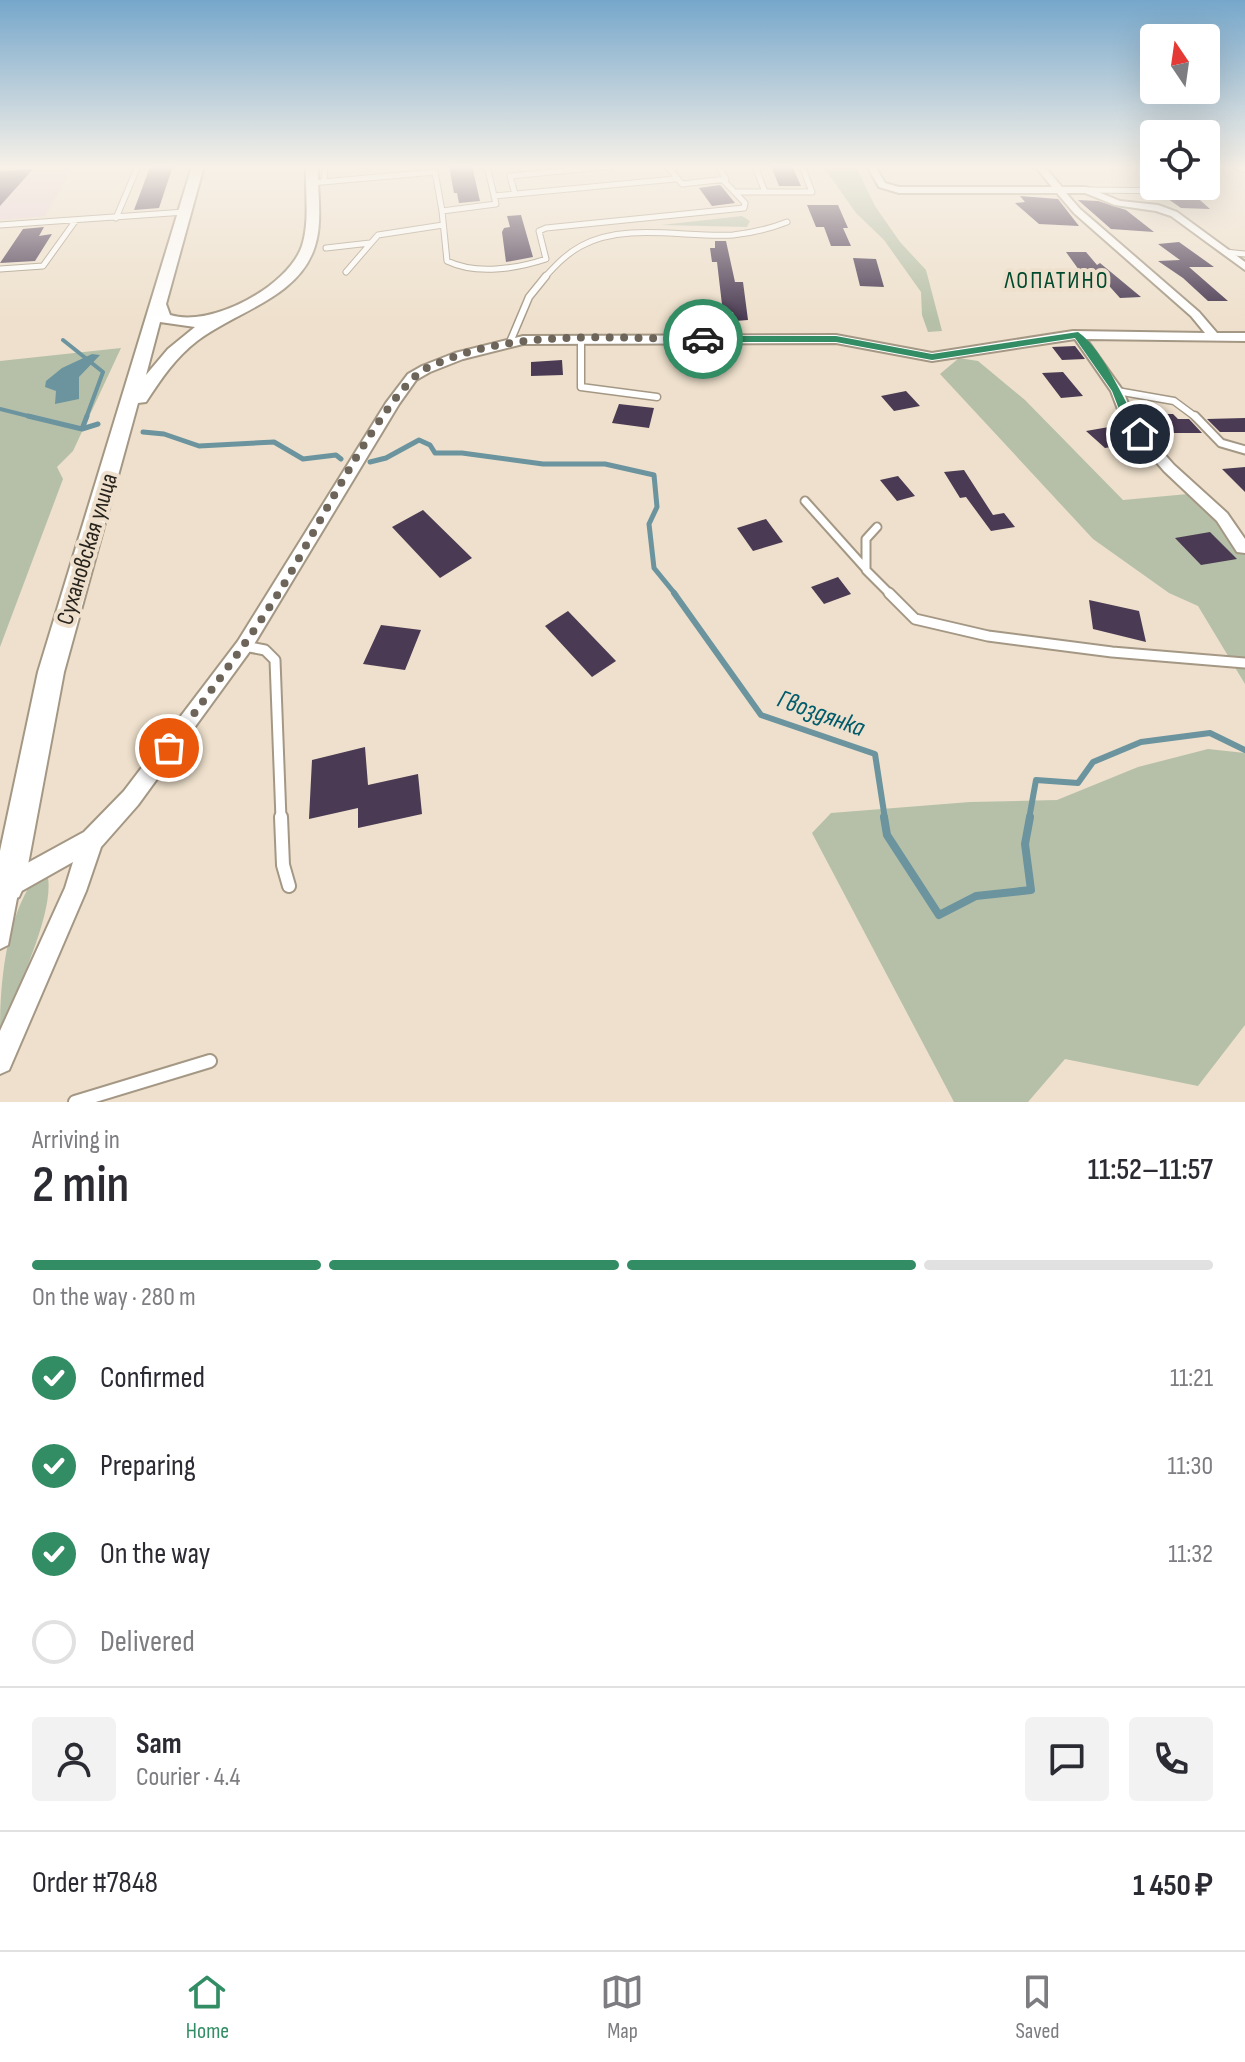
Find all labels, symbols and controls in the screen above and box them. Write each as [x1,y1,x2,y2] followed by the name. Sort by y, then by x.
[1140,24,1220,104] north arrow
[1140,24,1220,200] map controls
[1140,120,1220,200] button: locate
[1003,266,1110,295] district label: ЛОПАТИНО
[663,299,743,379] courier
[681,317,725,361] icon: car
[1106,400,1174,468] pin
[1118,412,1162,456] icon: home
[50,470,124,628] street label: Сухановская улица
[773,684,869,744] water label: Гвоздянка
[135,714,203,782] pin
[147,726,191,770] icon: bag
[32,1125,120,1156] text: Arriving in
[1088,1152,1213,1188] text: 11:52–11:57
[32,1154,129,1217] text: 2 min
[32,1282,196,1313] text: On the way · 280 m
[32,1356,76,1400] icon: check
[100,1360,205,1396] text: Confirmed
[1170,1363,1213,1394] text: 11:21
[32,1444,76,1488] icon: check
[100,1448,196,1484] text: Preparing
[1167,1451,1213,1482] text: 11:30
[32,1532,76,1576] icon: check
[100,1536,210,1572] text: On the way
[1168,1539,1213,1570] text: 11:32
[100,1624,195,1660] text: Delivered
[32,1717,116,1801] button: person
[1025,1717,1109,1801] button: chat
[1129,1717,1213,1801] button: phone
[136,1726,182,1762] text: Sam
[136,1762,240,1793] text: Courier · 4.4
[32,1865,158,1901] text: Order #7848
[1133,1868,1213,1904] text: 1 450 ₽
[185,1970,229,2045] tab: Home
[600,1970,644,2045] tab: Map
[1015,1970,1060,2045] tab: Saved

